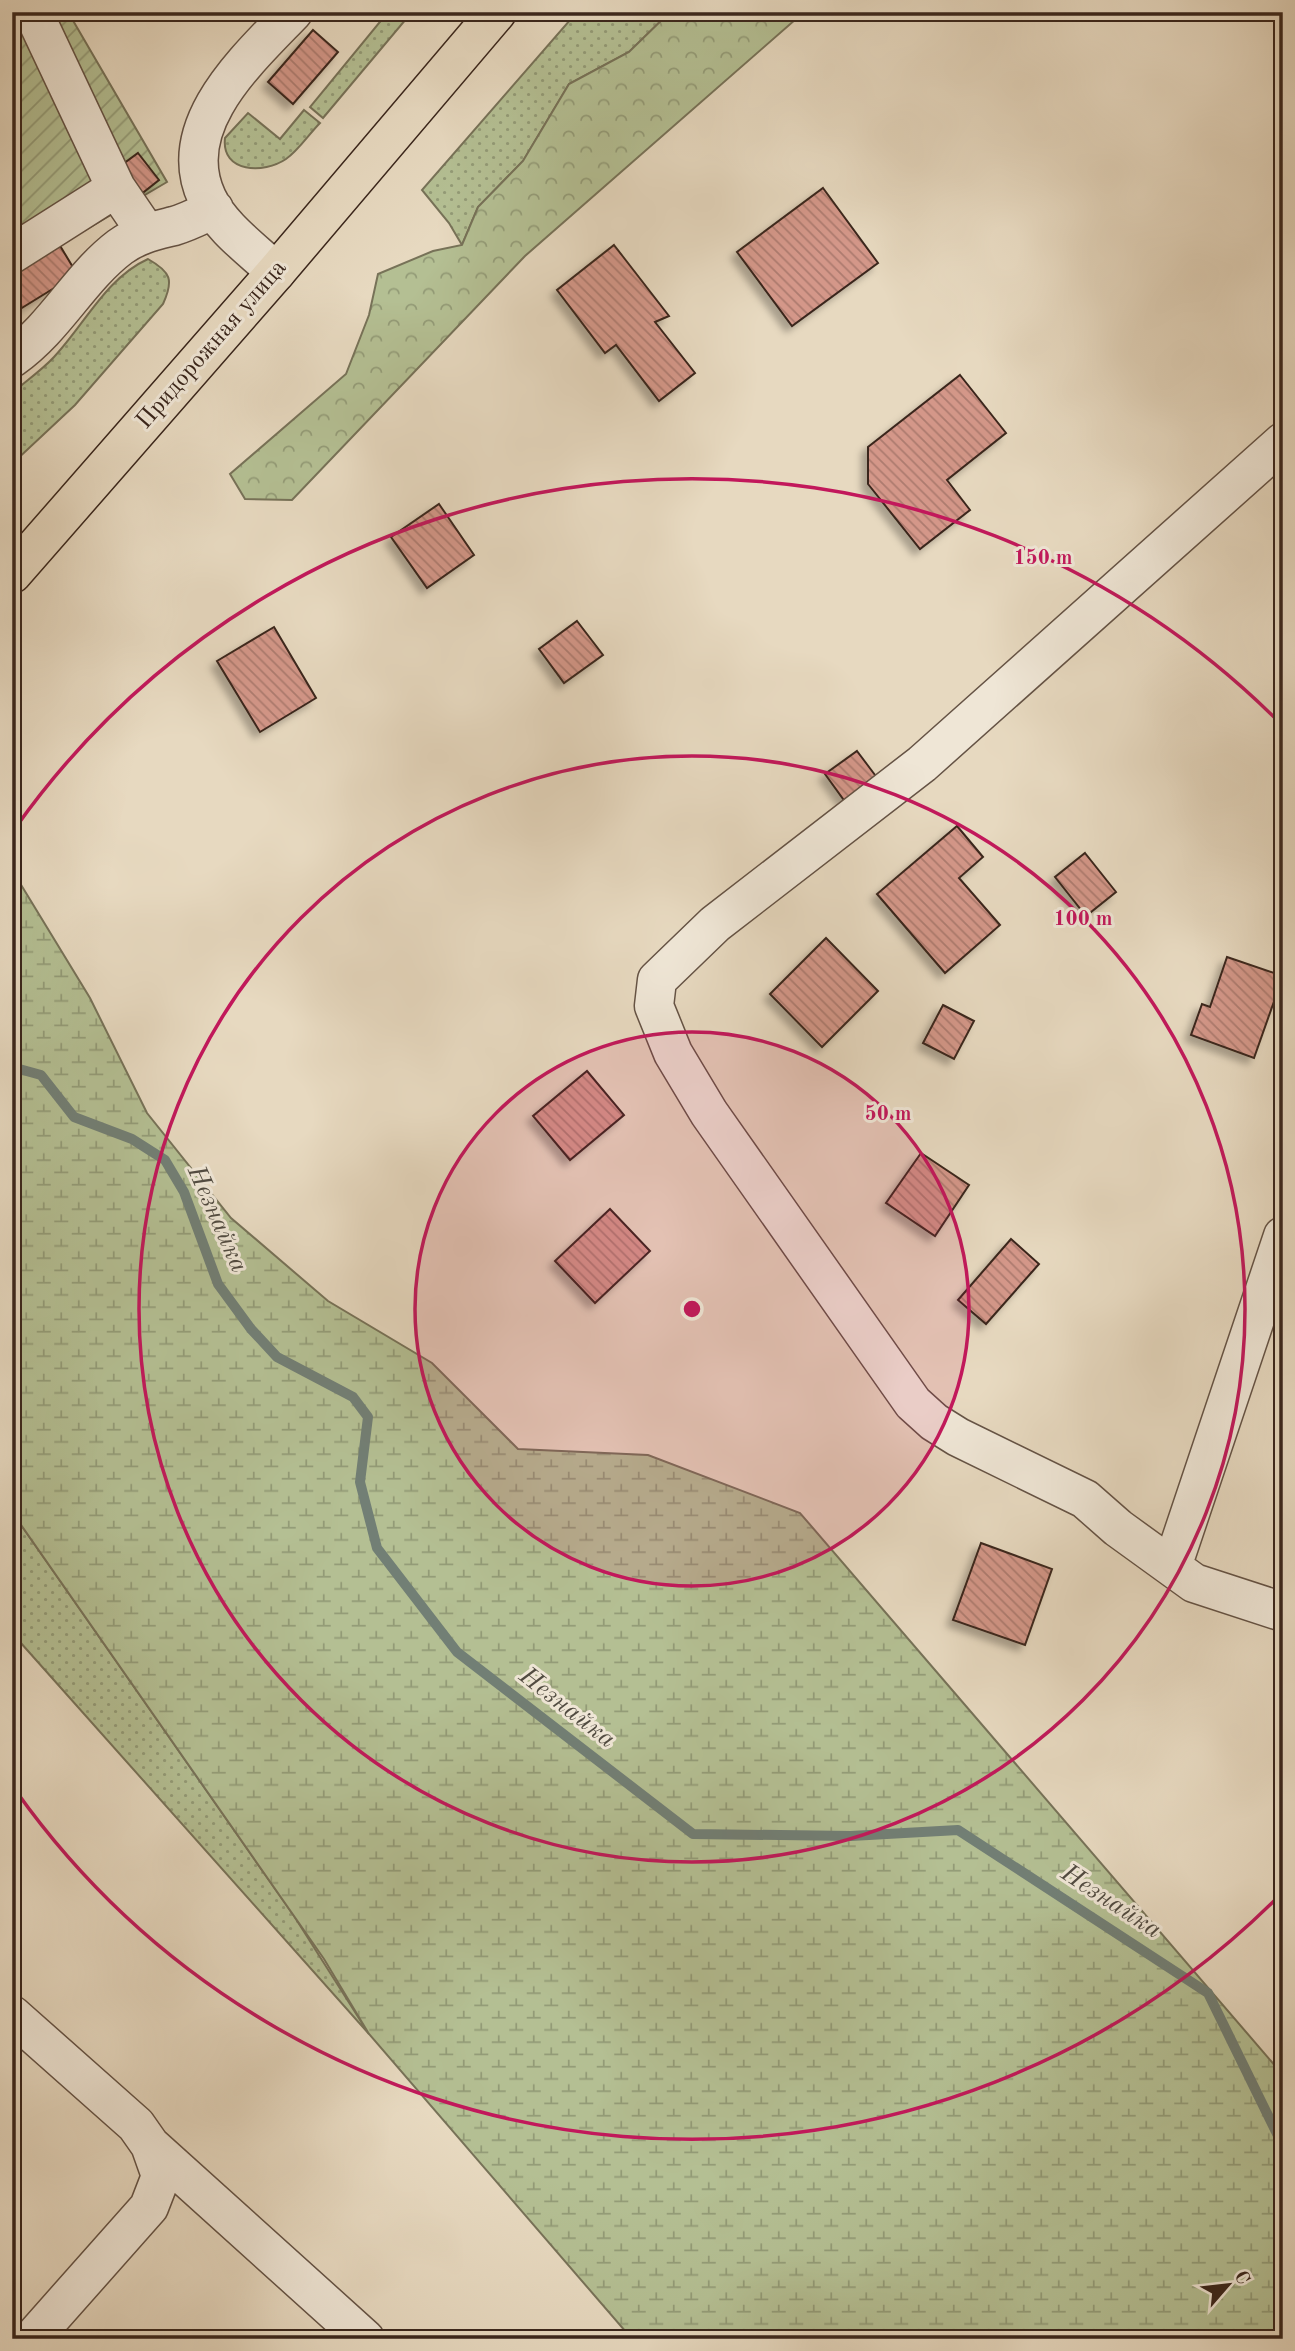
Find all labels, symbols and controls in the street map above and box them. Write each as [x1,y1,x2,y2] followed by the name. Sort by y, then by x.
[132,256,292,434] street label: Придорожная улица
[1013,548,1073,569] text: 150 m
[1053,909,1113,930] text: 100 m
[864,1104,912,1125] text: 50 m
[182,1161,252,1276] water label: Незнайка
[680,1297,704,1321] centre of rings
[513,1662,620,1753] water label: Незнайка
[1055,1860,1166,1944] water label: Незнайка
[1194,2250,1264,2320] north arrow
[1229,2268,1252,2288] text: С

